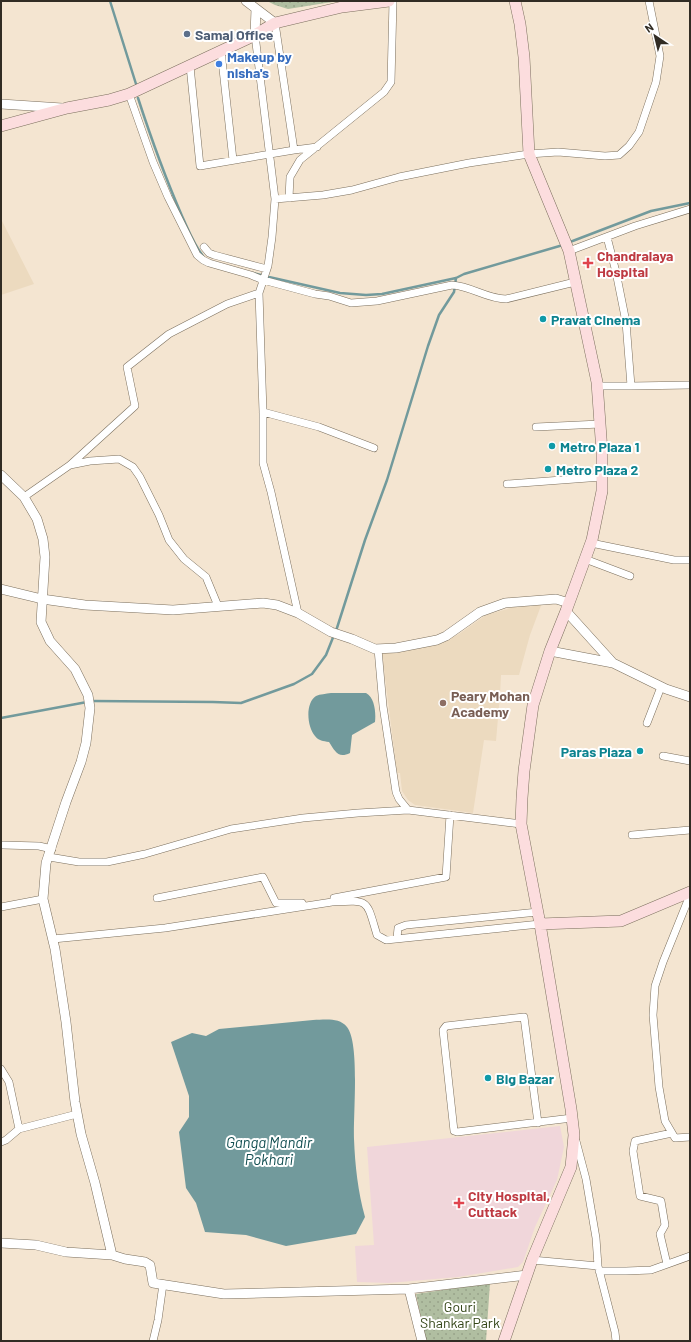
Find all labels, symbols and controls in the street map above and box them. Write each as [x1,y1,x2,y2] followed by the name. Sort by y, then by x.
[635,16,675,56] north arrow
[642,20,656,35] text: N
[195,26,274,43] place label: Samaj Office
[182,29,192,39] marker: Samaj Office
[227,48,292,81] place label: Makeup by nisha's
[214,59,224,69] marker: Makeup by nisha's
[597,247,673,280] place label: Chandralaya Hospital
[582,257,594,269] marker: Chandralaya Hospital
[551,311,641,328] place label: Pravat Cinema
[538,314,548,324] marker: Pravat Cinema
[560,438,639,455] place label: Metro Plaza 1
[547,441,557,451] marker: Metro Plaza 1
[556,461,638,478] place label: Metro Plaza 2
[543,464,553,474] marker: Metro Plaza 2
[451,687,530,720] place label: Peary Mohan Academy
[438,698,448,708] marker: Peary Mohan Academy
[561,743,632,760] place label: Paras Plaza
[635,746,645,756] marker: Paras Plaza
[496,1070,555,1087] place label: Big Bazar
[483,1073,493,1083] marker: Big Bazar
[226,1133,313,1168] water label: Ganga Mandir Pokhari
[468,1187,550,1220] place label: City Hospital, Cuttack
[453,1197,465,1209] marker: City Hospital, Cuttack
[420,1298,500,1331] park label: Gouri Shankar Park

